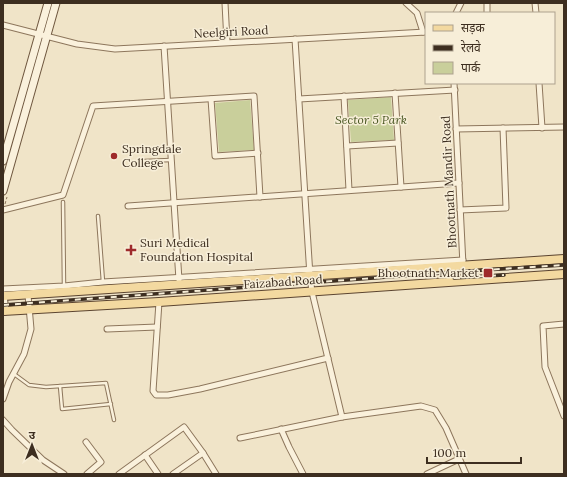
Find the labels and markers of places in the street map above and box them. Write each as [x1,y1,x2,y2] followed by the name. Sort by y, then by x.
[122,141,182,170] place label: Springdale College
[109,151,119,161] marker: Springdale College
[140,235,253,264] place label: Suri Medical Foundation Hospital
[125,244,137,256] marker: Suri Medical Foundation Hospital
[378,265,479,280] place label: Bhootnath Market
[482,267,494,279] marker: Bhootnath Market

